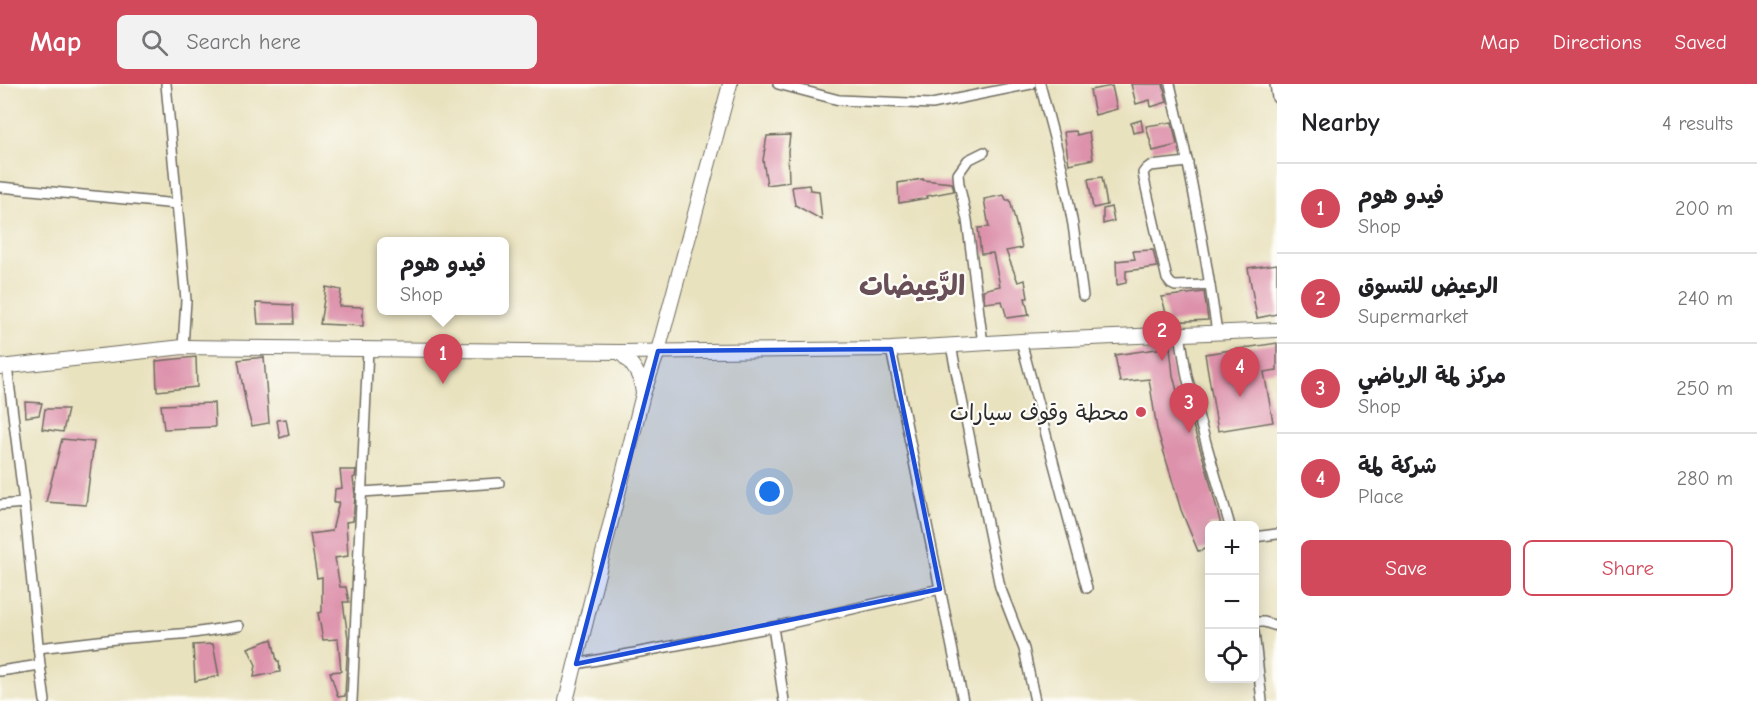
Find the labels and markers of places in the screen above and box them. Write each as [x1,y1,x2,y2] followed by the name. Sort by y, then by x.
[1142,312,1182,361] pin: 2
[424,334,462,384] pin: 1
[1220,348,1260,397] pin: 4
[1170,384,1208,433] pin: 3
[950,400,1129,426] place label: محطة وقوف سيارات
[1134,405,1148,419] marker: محطة وقوف سيارات

